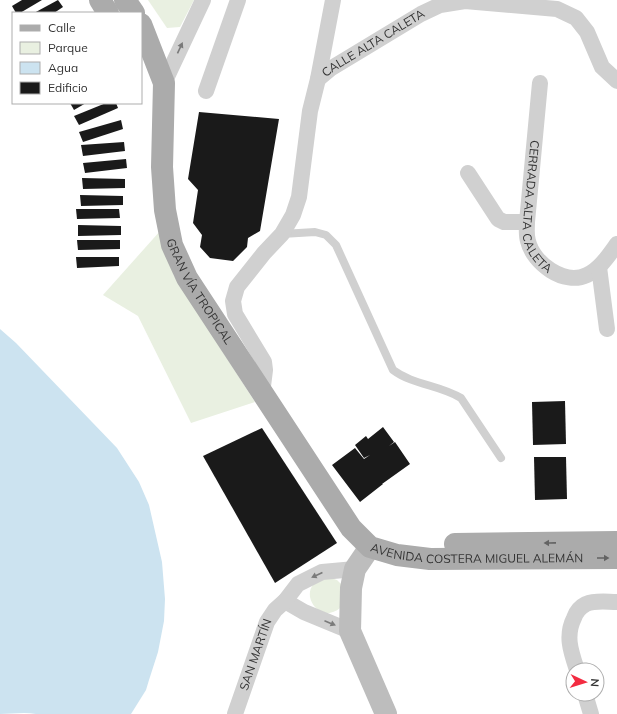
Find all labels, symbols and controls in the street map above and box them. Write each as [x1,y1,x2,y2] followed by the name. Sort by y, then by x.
[318,6,427,80] street label: CALLE ALTA CALETA
[12,12,142,104] legend
[48,20,75,35] text: Calle
[48,40,88,55] text: Parque
[177,42,184,54] one-way arrow
[48,60,78,75] text: Agua
[48,80,88,95] text: Edificio
[520,140,555,276] street label: CERRADA ALTA CALETA
[164,237,237,347] street label: GRAN VÍA TROPICAL
[369,540,583,566] street label: AVENIDA COSTERA MIGUEL ALEMÁN
[543,540,556,546] one-way arrow
[597,555,610,561] one-way arrow
[312,572,323,578] one-way arrow
[236,616,275,692] street label: SAN MARTÍN
[324,620,335,626] one-way arrow
[565,662,605,702] north arrow
[588,678,602,687] text: N

